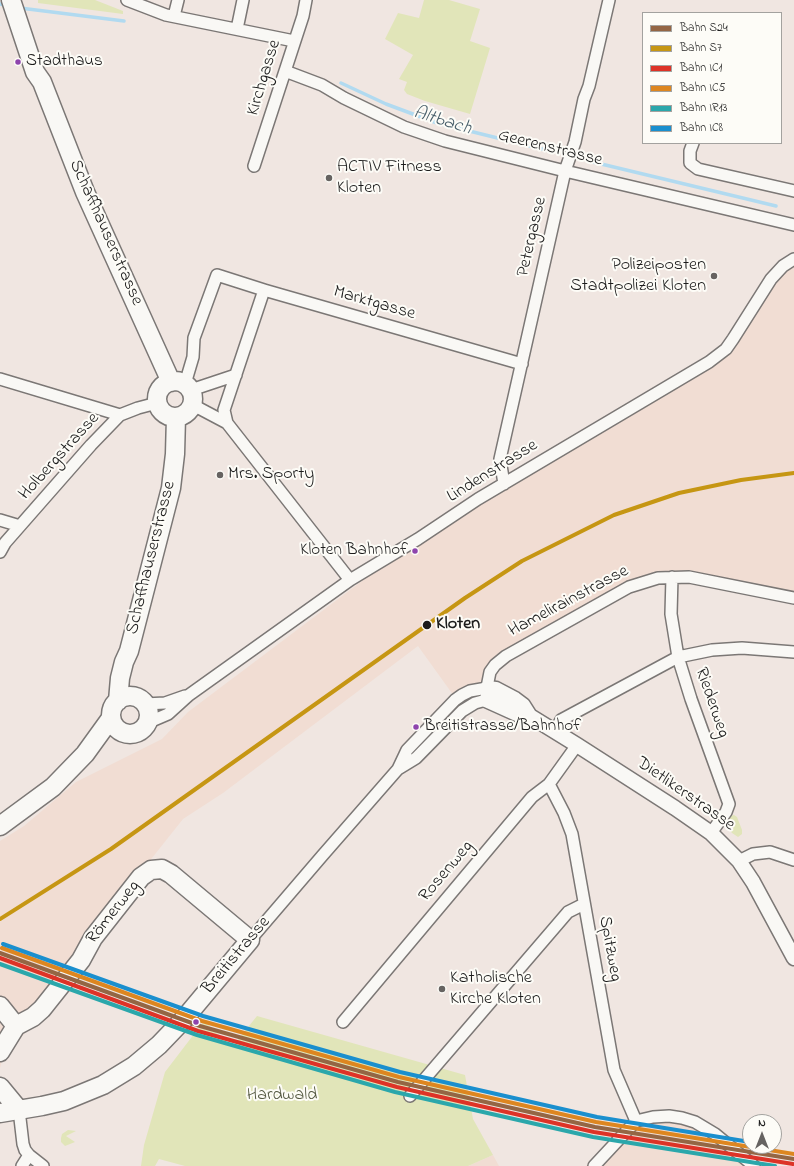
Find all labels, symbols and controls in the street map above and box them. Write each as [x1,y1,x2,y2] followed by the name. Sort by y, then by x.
[642,12,782,144] legend
[680,19,728,37] text: Bahn S24
[243,37,287,119] street label: Kirchgasse
[680,39,722,57] text: Bahn S7
[26,52,103,72] place label: Stadthaus
[13,57,23,67] marker: Stadthaus
[680,59,722,77] text: Bahn IC1
[680,79,725,97] text: Bahn IC5
[680,99,727,117] text: Bahn IR13
[410,102,474,142] water label: Altbach
[680,119,723,137] text: Bahn IC8
[496,126,604,172] street label: Geerenstrasse
[63,157,147,309] street label: Schaffhauserstrasse
[337,157,442,200] place label: ACTIV Fitness Kloten
[324,173,334,183] marker: ACTIV Fitness Kloten
[513,195,553,279] street label: Petergasse
[570,255,706,298] place label: Polizeiposten Stadtpolizei Kloten
[709,271,719,281] marker: Polizeiposten Stadtpolizei Kloten
[330,282,418,326] street label: Marktgasse
[15,409,105,505] street label: Holbergstrasse
[444,436,542,508] street label: Lindenstrasse
[228,464,314,486] place label: Mrs. Sporty
[215,470,225,480] marker: Mrs. Sporty
[123,479,181,637] street label: Schaffhauserstrasse
[300,541,408,561] place label: Kloten Bahnhof
[410,546,420,556] marker: Kloten Bahnhof
[505,561,633,643] street label: Hamelirainstrasse
[436,614,480,636] place label: Kloten
[421,619,433,631] marker: Kloten
[689,665,733,741] street label: Riederweg
[424,717,581,737] place label: Breitistrasse/Bahnhof
[411,722,421,732] marker: Breitistrasse/Bahnhof
[632,753,738,837] street label: Dietlikerstrasse
[415,837,479,907] street label: Rosenweg
[82,877,146,949] street label: Römerweg
[198,913,276,999] street label: Breitistrasse
[593,915,625,983] street label: Spitzweg
[450,968,541,1010] place label: Katholische Kirche Kloten
[437,984,447,994] marker: Katholische Kirche Kloten
[191,1017,201,1027] unlabelled marker
[247,1085,317,1107] park label: Hardwald
[742,1114,782,1154] north arrow
[758,1115,766,1131] text: N

